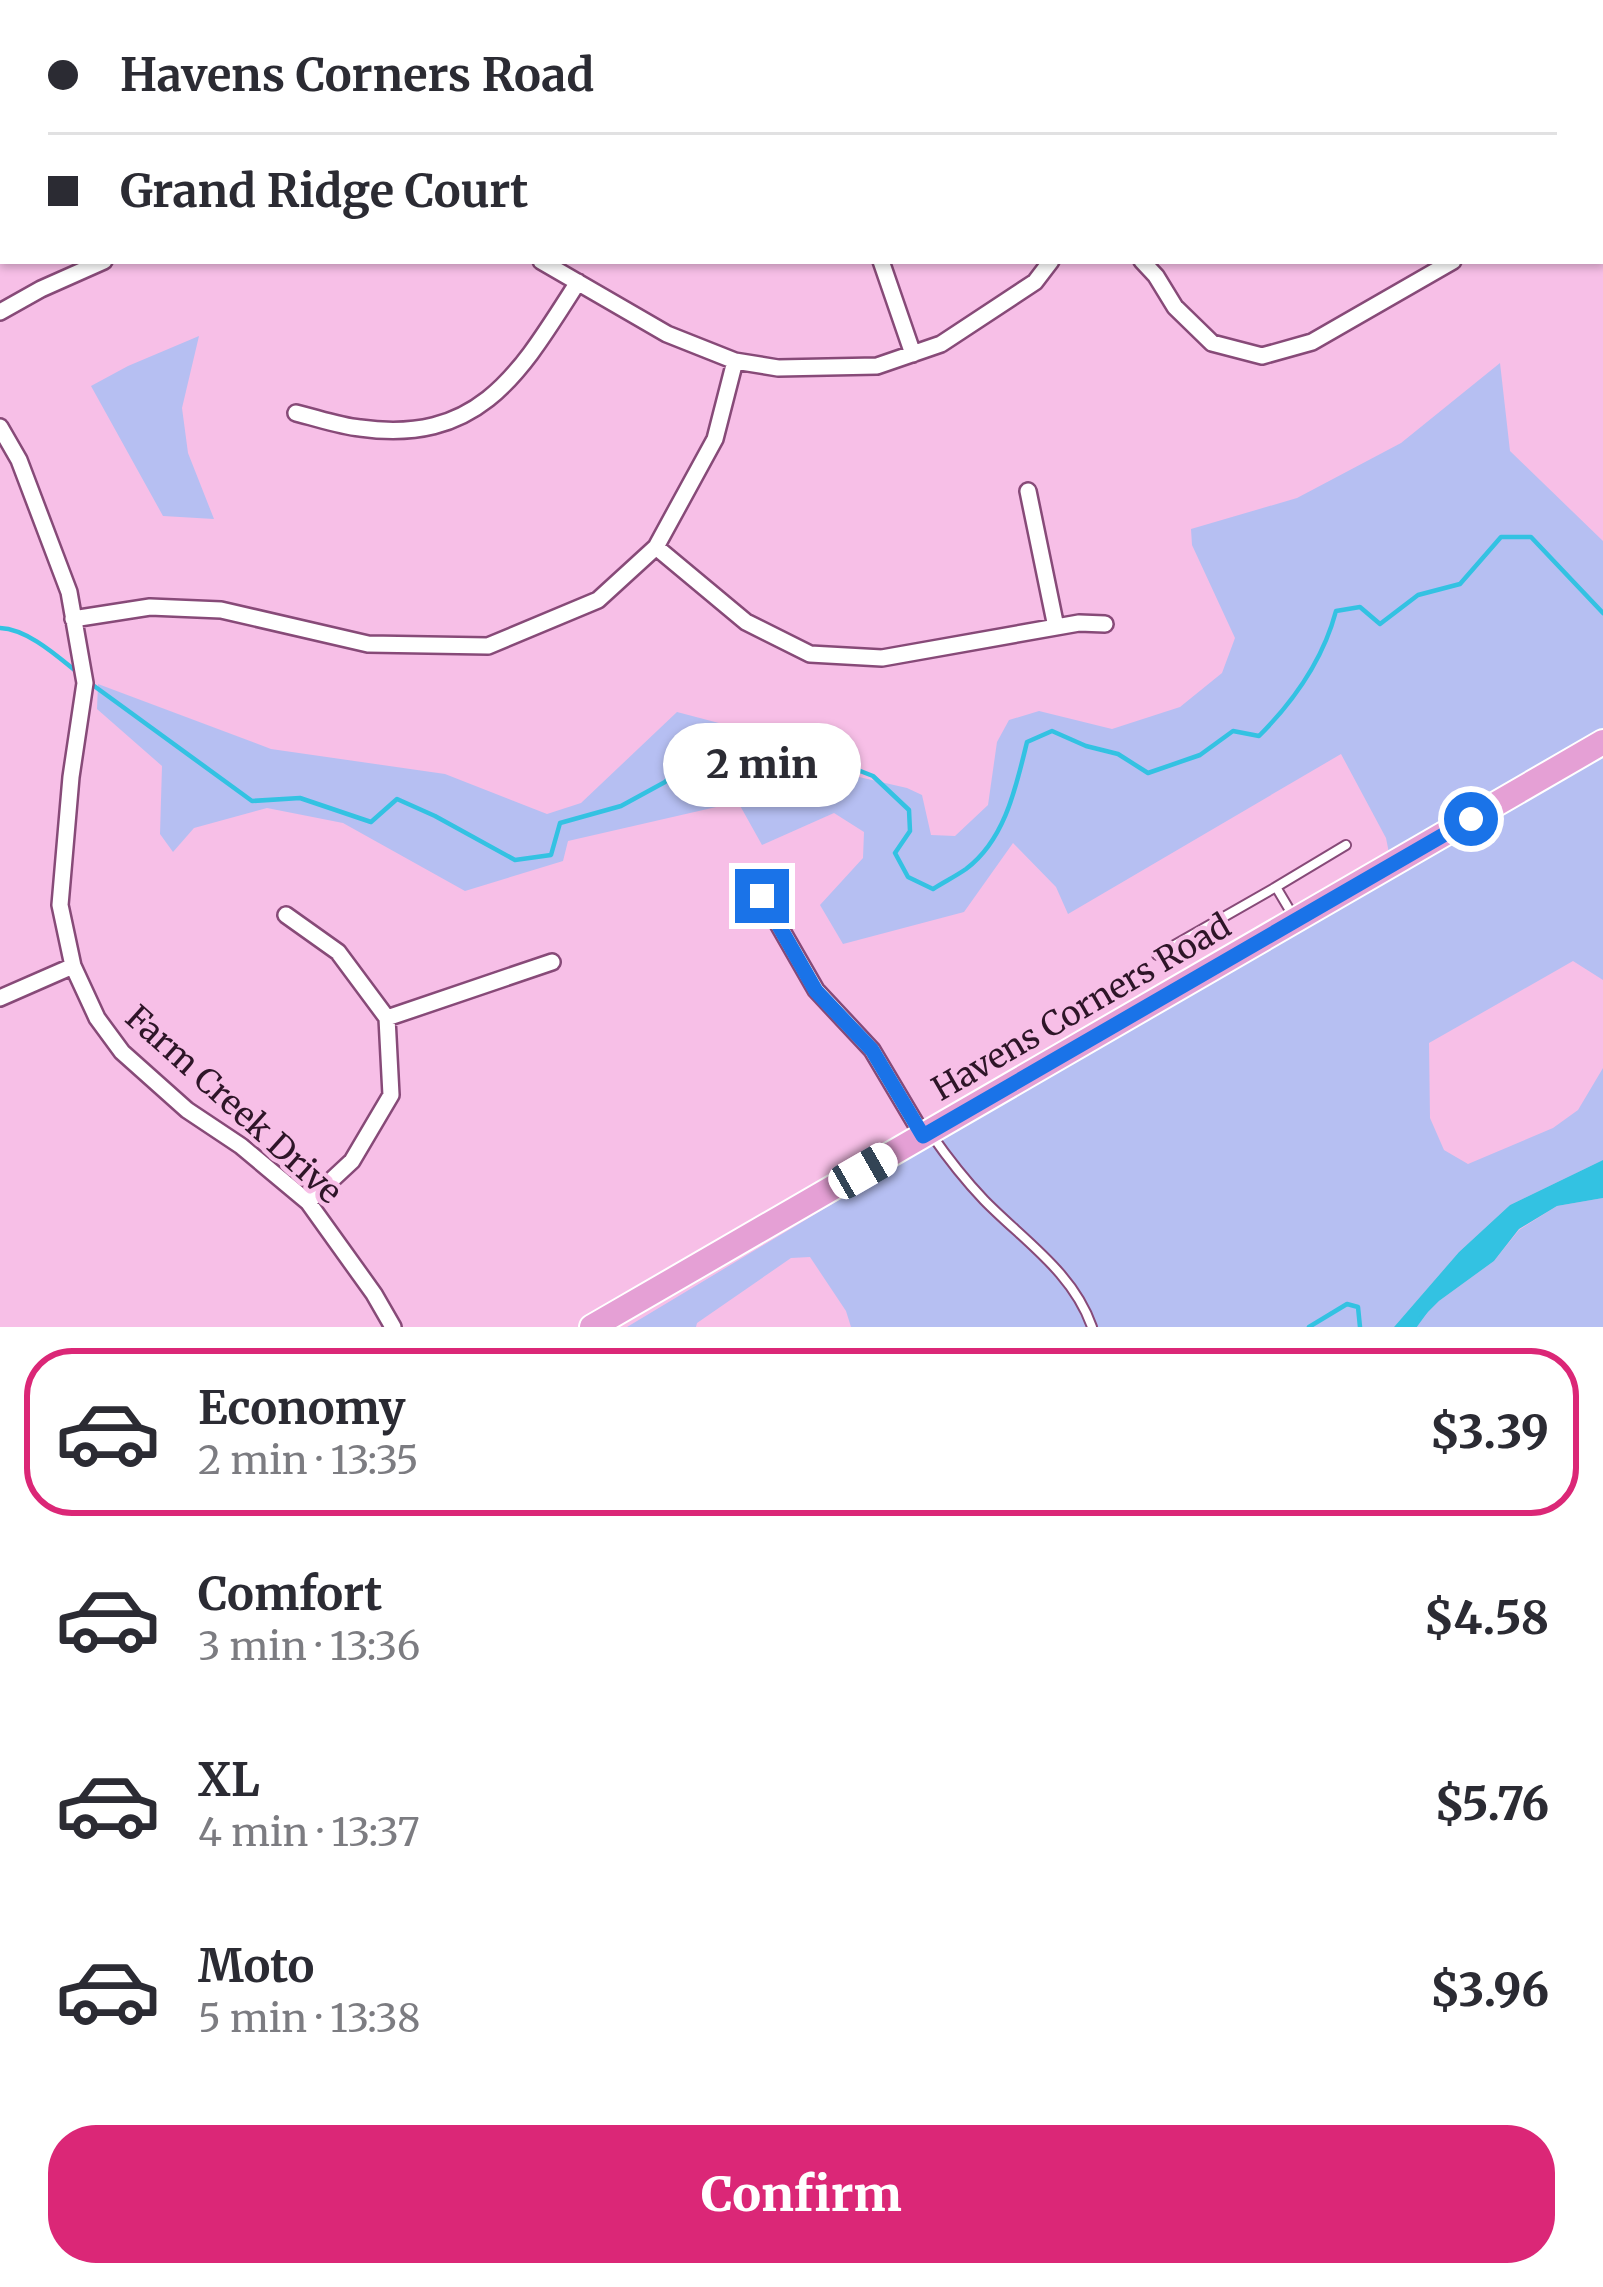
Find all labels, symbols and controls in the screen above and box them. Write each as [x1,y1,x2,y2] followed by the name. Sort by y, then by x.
[120,47,594,103] text: Havens Corners Road
[120,163,528,219] text: Grand Ridge Court
[663,722,861,806] callout: 2 min
[706,740,818,789] text: 2 min
[1444,792,1498,846] route start
[735,869,789,923] route end
[925,905,1238,1110] street label: Havens Corners Road
[117,997,350,1212] street label: Farm Creek Drive
[823,1137,903,1205] car
[54,1378,162,1486] icon: car
[198,1380,406,1436] text: Economy
[1430,1404,1549,1460] text: $3.39
[198,1436,419,1485] text: 2 min · 13:35
[54,1564,162,1672] icon: car
[198,1566,382,1622] text: Comfort
[1424,1590,1549,1646] text: $4.58
[198,1622,420,1671] text: 3 min · 13:36
[54,1750,162,1858] icon: car
[198,1752,260,1808] text: XL
[1435,1776,1549,1832] text: $5.76
[198,1808,420,1857] text: 4 min · 13:37
[54,1936,162,2044] icon: car
[198,1938,314,1994] text: Moto
[1430,1962,1549,2018] text: $3.96
[198,1994,421,2043] text: 5 min · 13:38
[48,2125,1555,2263] button: Confirm

